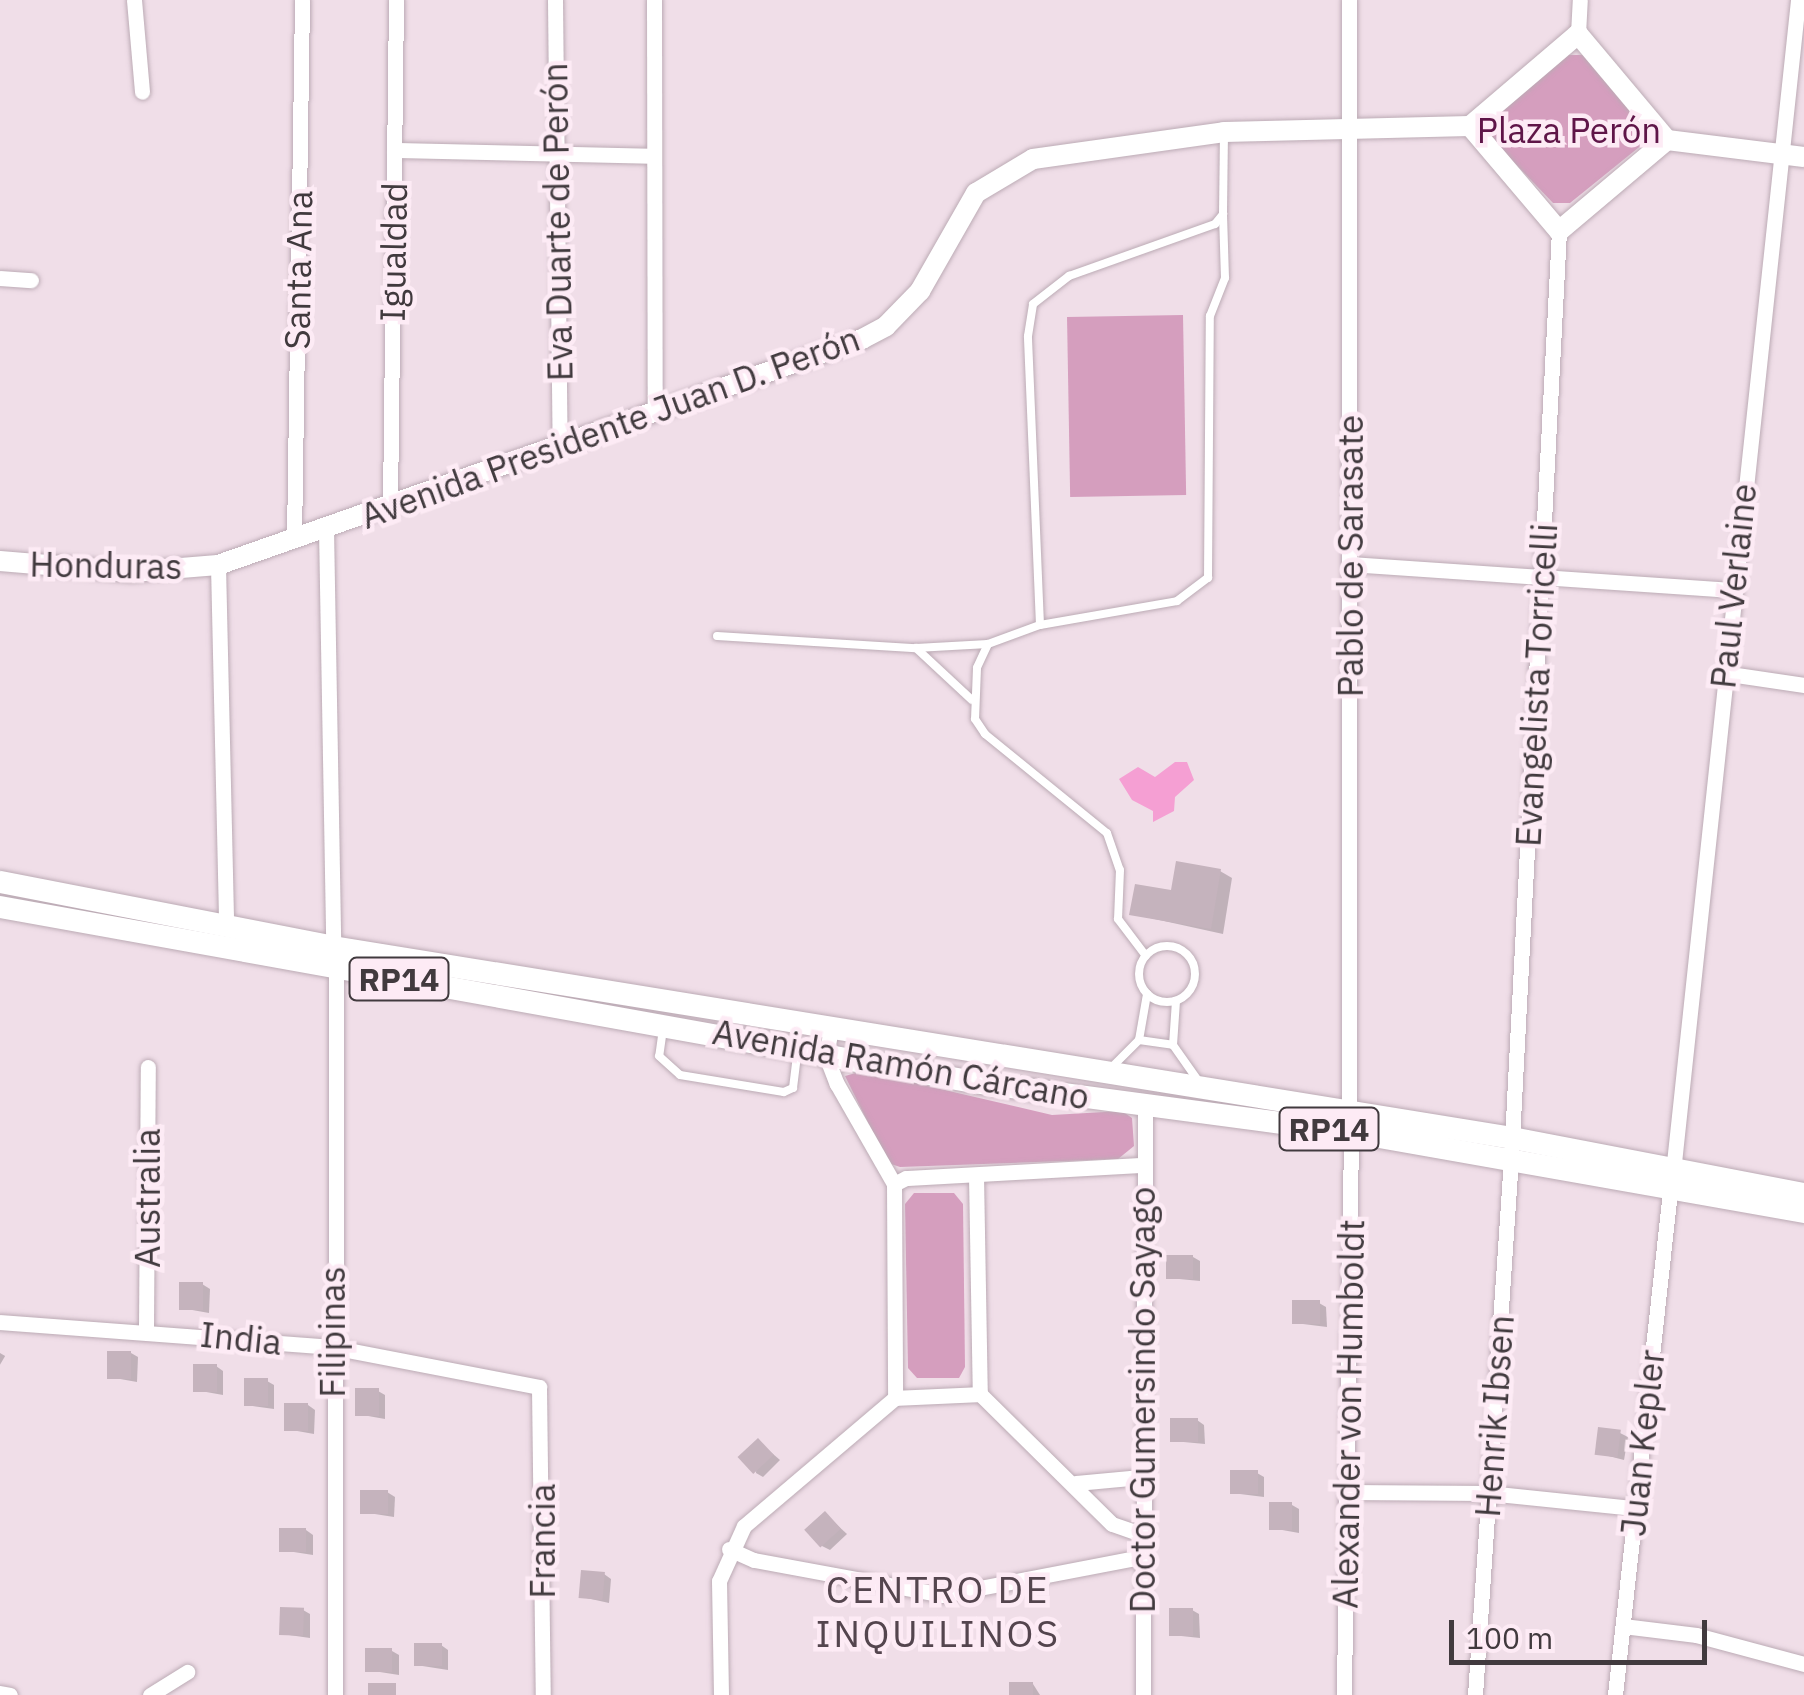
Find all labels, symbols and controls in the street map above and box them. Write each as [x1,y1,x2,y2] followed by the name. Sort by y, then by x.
[533,62,581,382] street label: Eva Duarte de Perón
[1477,109,1661,151] park label: Plaza Perón
[371,182,415,322] street label: Igualdad
[276,190,320,350] street label: Santa Ana
[355,317,865,537] street label: Avenida Presidente Juan D. Perón
[1329,415,1371,697] street label: Pablo de Sarasate
[1701,482,1765,690] street label: Paul Verlaine
[1507,522,1565,848] street label: Evangelista Torricelli
[29,543,183,587] street label: Honduras
[346,952,452,1006] road number: RP14
[709,1010,1093,1118] street label: Avenida Ramón Cárcano
[1276,1102,1382,1156] road number: RP14
[126,1128,168,1268] street label: Australia
[1121,1187,1163,1613] street label: Doctor Gumersindo Sayago
[1324,1219,1372,1609] street label: Alexander von Humboldt
[311,1266,353,1398] street label: Filipinas
[198,1313,284,1363] street label: India
[1466,1313,1522,1519] street label: Henrik Ibsen
[1611,1348,1673,1538] street label: Juan Kepler
[521,1483,563,1599] street label: Francia
[815,1566,1061,1656] district label: CENTRO DE INQUILINOS
[1454,1600,1712,1662] scale bar
[1466,1618,1553,1657] text: 100 m

